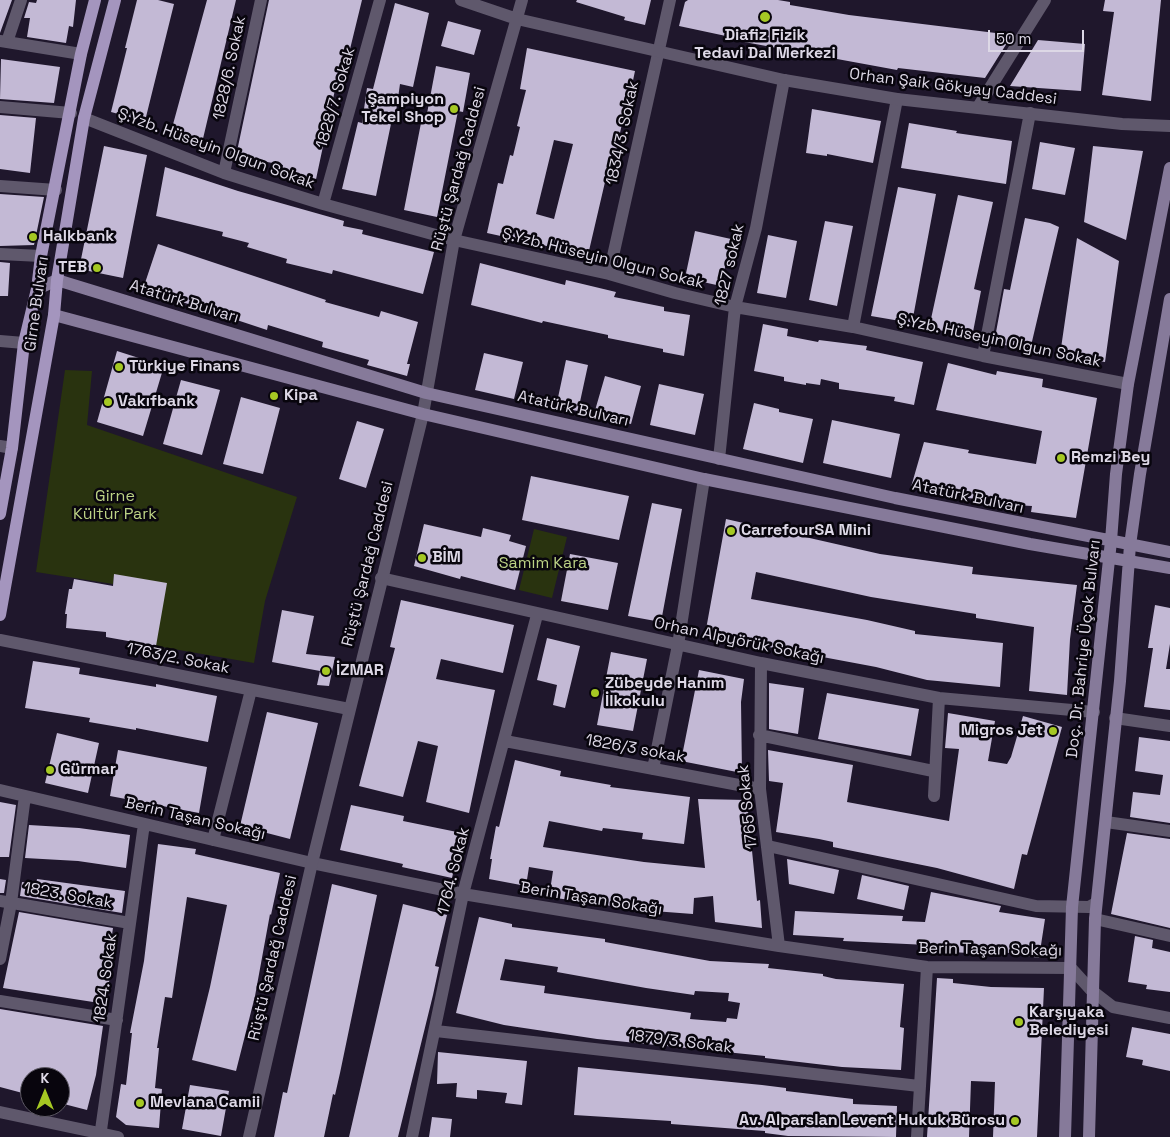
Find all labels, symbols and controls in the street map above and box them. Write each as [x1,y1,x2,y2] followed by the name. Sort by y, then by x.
[758,10,772,24] marker: Diafiz Fizik Tedavi Dal Merkezi
[210,14,250,122] street label: 1828/6. Sokak
[990,20,1086,52] scale bar
[694,26,836,64] place label: Diafiz Fizik Tedavi Dal Merkezi
[996,29,1031,48] text: 50 m
[312,45,360,151] street label: 1828/7. Sokak
[848,65,1058,109] street label: Orhan Şaik Gökyay Caddesi
[603,79,643,187] street label: 1834/3. Sokak
[428,85,490,253] street label: Rüştü Şardağ Caddesi
[361,90,444,128] place label: Şampiyon Tekel Shop
[448,103,460,115] marker: Şampiyon Tekel Shop
[115,104,317,194] street label: Ş.Yzb. Hüseyin Olgun Sokak
[711,222,749,308] street label: 1827 sokak
[500,225,706,293] street label: Ş.Yzb. Hüseyin Olgun Sokak
[43,227,114,247] place label: Halkbank
[27,231,39,243] marker: Halkbank
[21,255,53,353] street label: Girne Bulvarı
[58,258,87,278] place label: TEB
[91,262,103,274] marker: TEB
[127,276,241,328] street label: Atatürk Bulvarı
[895,310,1103,372] street label: Ş.Yzb. Hüseyin Olgun Sokak
[129,357,240,377] place label: Türkiye Finans
[113,361,125,373] marker: Türkiye Finans
[284,386,318,406] place label: Kipa
[516,387,630,431] street label: Atatürk Bulvarı
[268,390,280,402] marker: Kipa
[118,392,195,412] place label: Vakıfbank
[102,396,114,408] marker: Vakıfbank
[1071,448,1150,468] place label: Remzi Bey
[1055,452,1067,464] marker: Remzi Bey
[910,476,1026,518] street label: Atatürk Bulvarı
[338,479,398,649] street label: Rüştü Şardağ Caddesi
[73,487,157,525] park label: Girne Kültür Park
[741,521,871,541] place label: CarrefourSA Mini
[725,525,737,537] marker: CarrefourSA Mini
[1063,539,1105,759] street label: Doç. Dr. Bahriye Üçok Bulvarı
[432,548,461,568] place label: BİM
[416,552,428,564] marker: BİM
[499,554,587,574] park label: Samim Kara
[652,614,826,668] street label: Orhan Alpyörük Sokağı
[125,640,231,678] street label: 1763/2. Sokak
[336,661,384,681] place label: İZMAR
[320,665,332,677] marker: İZMAR
[605,674,724,712] place label: Zübeyde Hanım İlkokulu
[589,687,601,699] marker: Zübeyde Hanım İlkokulu
[961,721,1043,741] place label: Migros Jet
[1047,725,1059,737] marker: Migros Jet
[584,731,686,767] street label: 1826/3 sokak
[60,760,116,780] place label: Gürmar
[44,764,56,776] marker: Gürmar
[734,764,762,850] street label: 1765 Sokak
[123,793,267,845] street label: Berin Taşan Sokağı
[434,825,474,917] street label: 1764. Sokak
[245,873,301,1043] street label: Rüştü Şardağ Caddesi
[518,878,664,920] street label: Berin Taşan Sokağı
[22,879,114,913] street label: 1823. Sokak
[90,932,122,1024] street label: 1824. Sokak
[918,939,1062,961] street label: Berin Taşan Sokağı
[1029,1003,1109,1041] place label: Karşıyaka Belediyesi
[1013,1016,1025,1028] marker: Karşıyaka Belediyesi
[627,1026,733,1058] street label: 1879/3. Sokak
[20,1067,70,1117] north arrow
[41,1069,49,1087] text: K
[150,1093,260,1113] place label: Mevlana Camii
[134,1097,146,1109] marker: Mevlana Camii
[739,1111,1005,1131] place label: Av. Alparslan Levent Hukuk Bürosu
[1009,1115,1021,1127] marker: Av. Alparslan Levent Hukuk Bürosu

